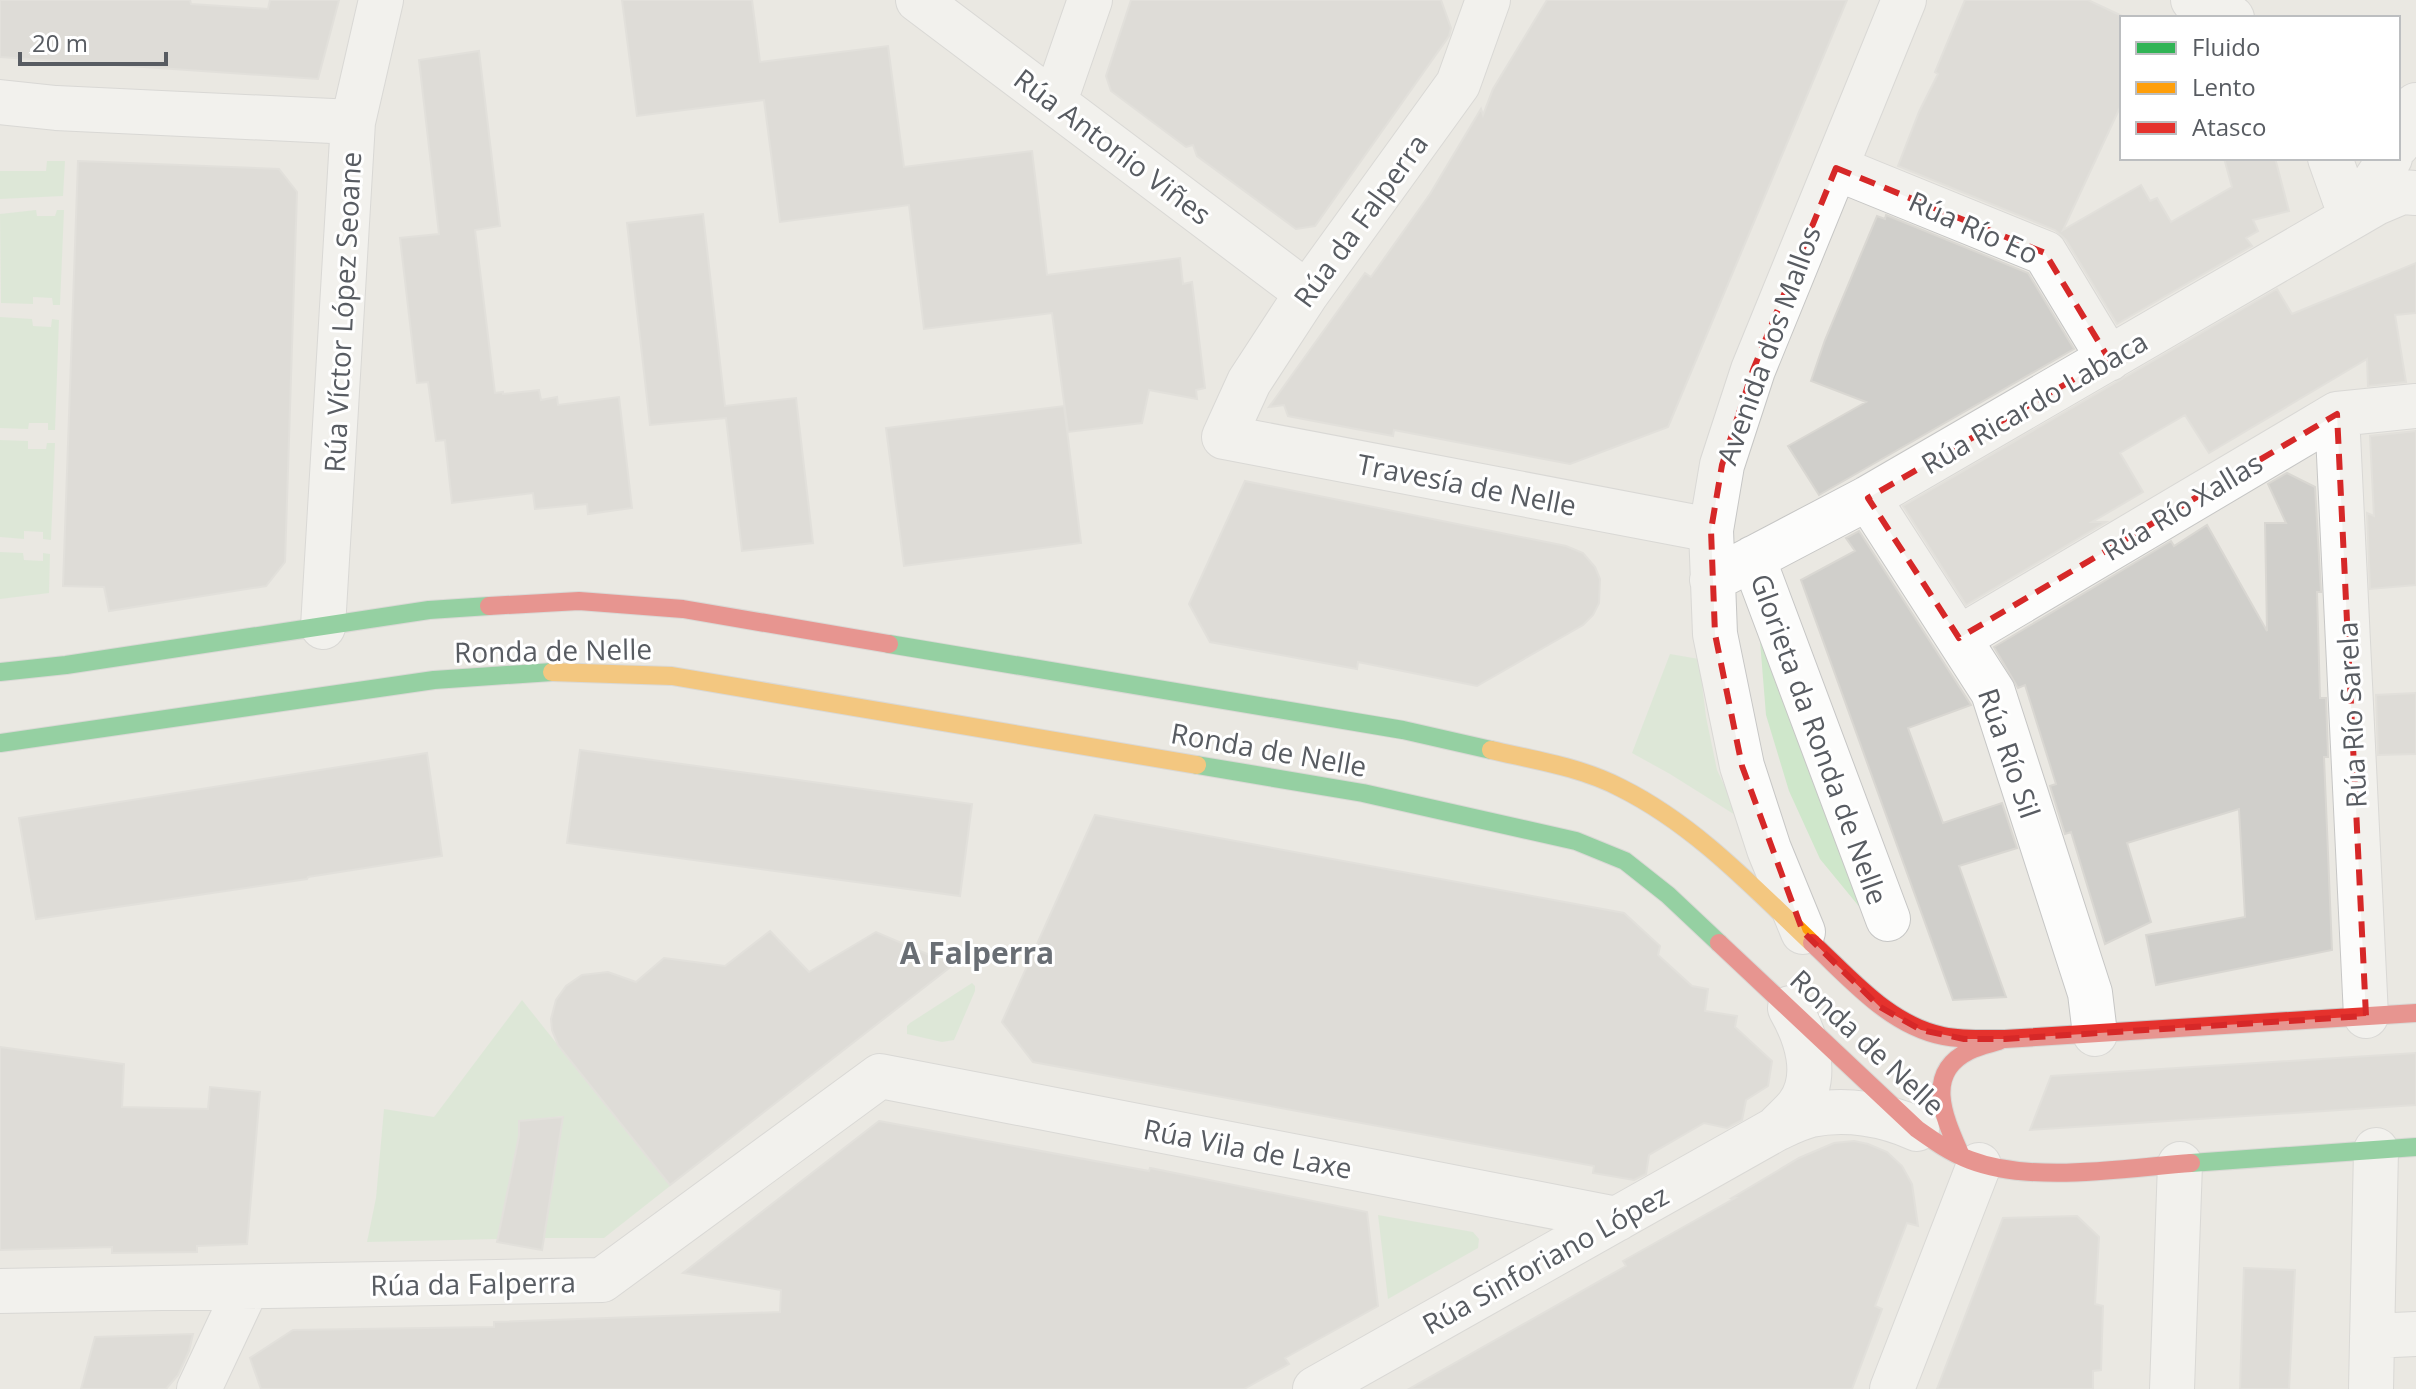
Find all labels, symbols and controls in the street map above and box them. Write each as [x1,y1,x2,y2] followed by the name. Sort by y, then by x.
[20,16,166,66] scale bar
[2120,16,2400,160] legend
[32,26,88,59] text: 20 m
[2192,30,2260,63] text: Fluido
[1007,59,1219,233] street label: Rúa Antonio Viñes
[2192,70,2256,103] text: Lento
[2192,110,2266,143] text: Atasco
[1284,126,1436,314] street label: Rúa da Falperra
[315,151,369,473] street label: Rúa Víctor López Seoane
[1903,182,2045,272] street label: Rúa Río Eo
[1707,220,1829,470] street label: Avenida dos Mallos
[1914,322,2154,482] street label: Rúa Ricardo Labaca
[2095,443,2269,569] street label: Rúa Río Xallas
[1354,444,1580,524] street label: Travesía de Nelle
[1742,568,1898,910] street label: Glorieta da Ronda de Nelle
[2327,621,2375,809] street label: Rúa Río Sarela
[454,629,652,671] street label: Ronda de Nelle
[1970,683,2050,823] street label: Rúa Río Sil
[1168,713,1370,785] street label: Ronda de Nelle
[900,932,1054,973] district label: A Falperra
[1783,961,1953,1123] street label: Ronda de Nelle
[1140,1109,1356,1187] street label: Rúa Vila de Laxe
[1415,1175,1675,1343] street label: Rúa Sinforiano López
[370,1262,576,1304] street label: Rúa da Falperra

